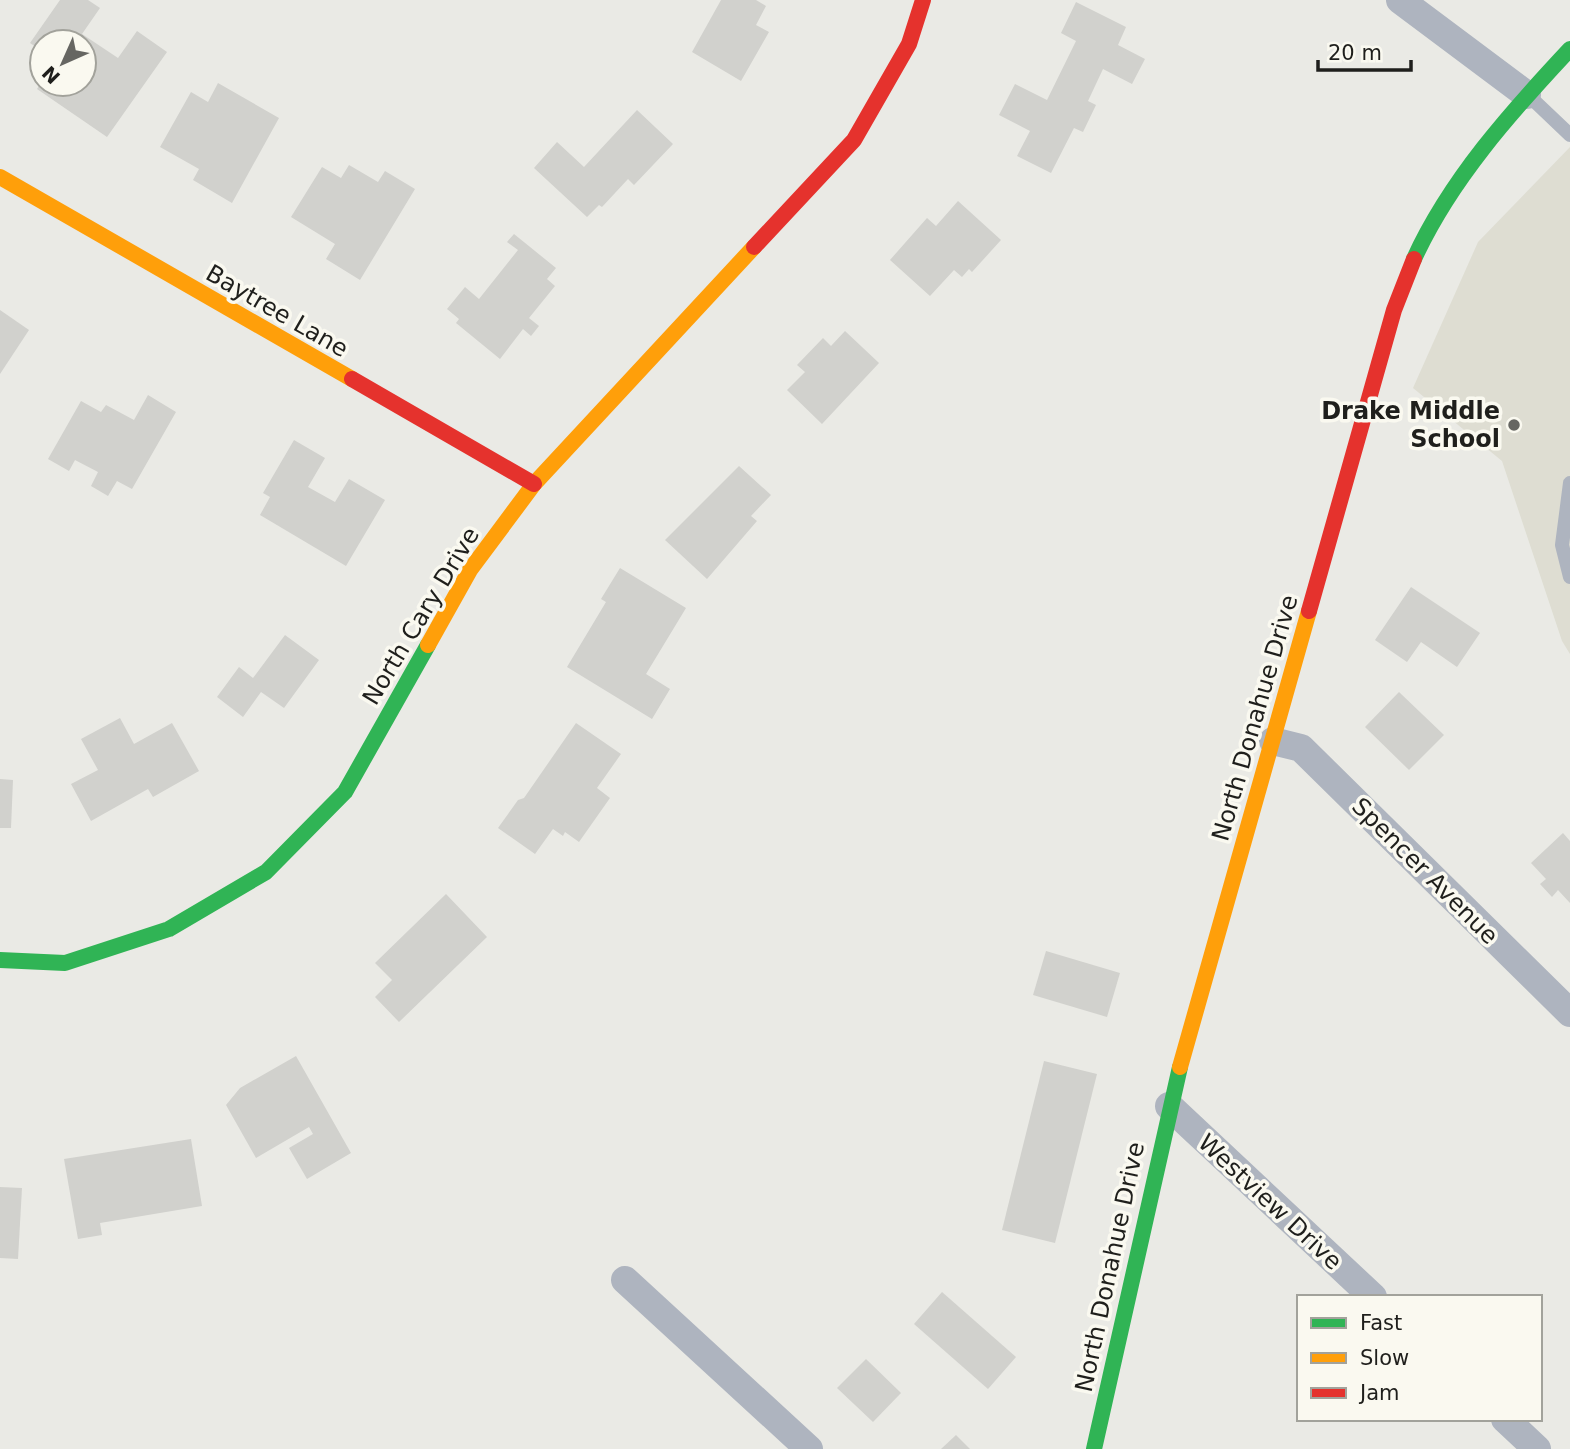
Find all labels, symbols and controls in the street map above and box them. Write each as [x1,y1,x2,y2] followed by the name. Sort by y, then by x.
[28,28,98,98] north arrow
[1318,28,1411,72] scale bar
[1328,41,1382,65] text: 20 m
[38,62,64,88] text: N
[201,259,353,363] street label: Baytree Lane
[1321,397,1500,453] place label: Drake Middle School
[1506,417,1522,433] marker: Drake Middle School
[357,522,485,710] street label: North Cary Drive
[1206,592,1304,844] street label: North Donahue Drive
[1346,792,1504,950] street label: Spencer Avenue
[1192,1128,1348,1276] street label: Westview Drive
[1070,1140,1150,1394] street label: North Donahue Drive
[1297,1295,1542,1421] legend
[1360,1311,1402,1335] text: Fast
[1360,1346,1409,1370] text: Slow
[1358,1381,1400,1405] text: Jam

